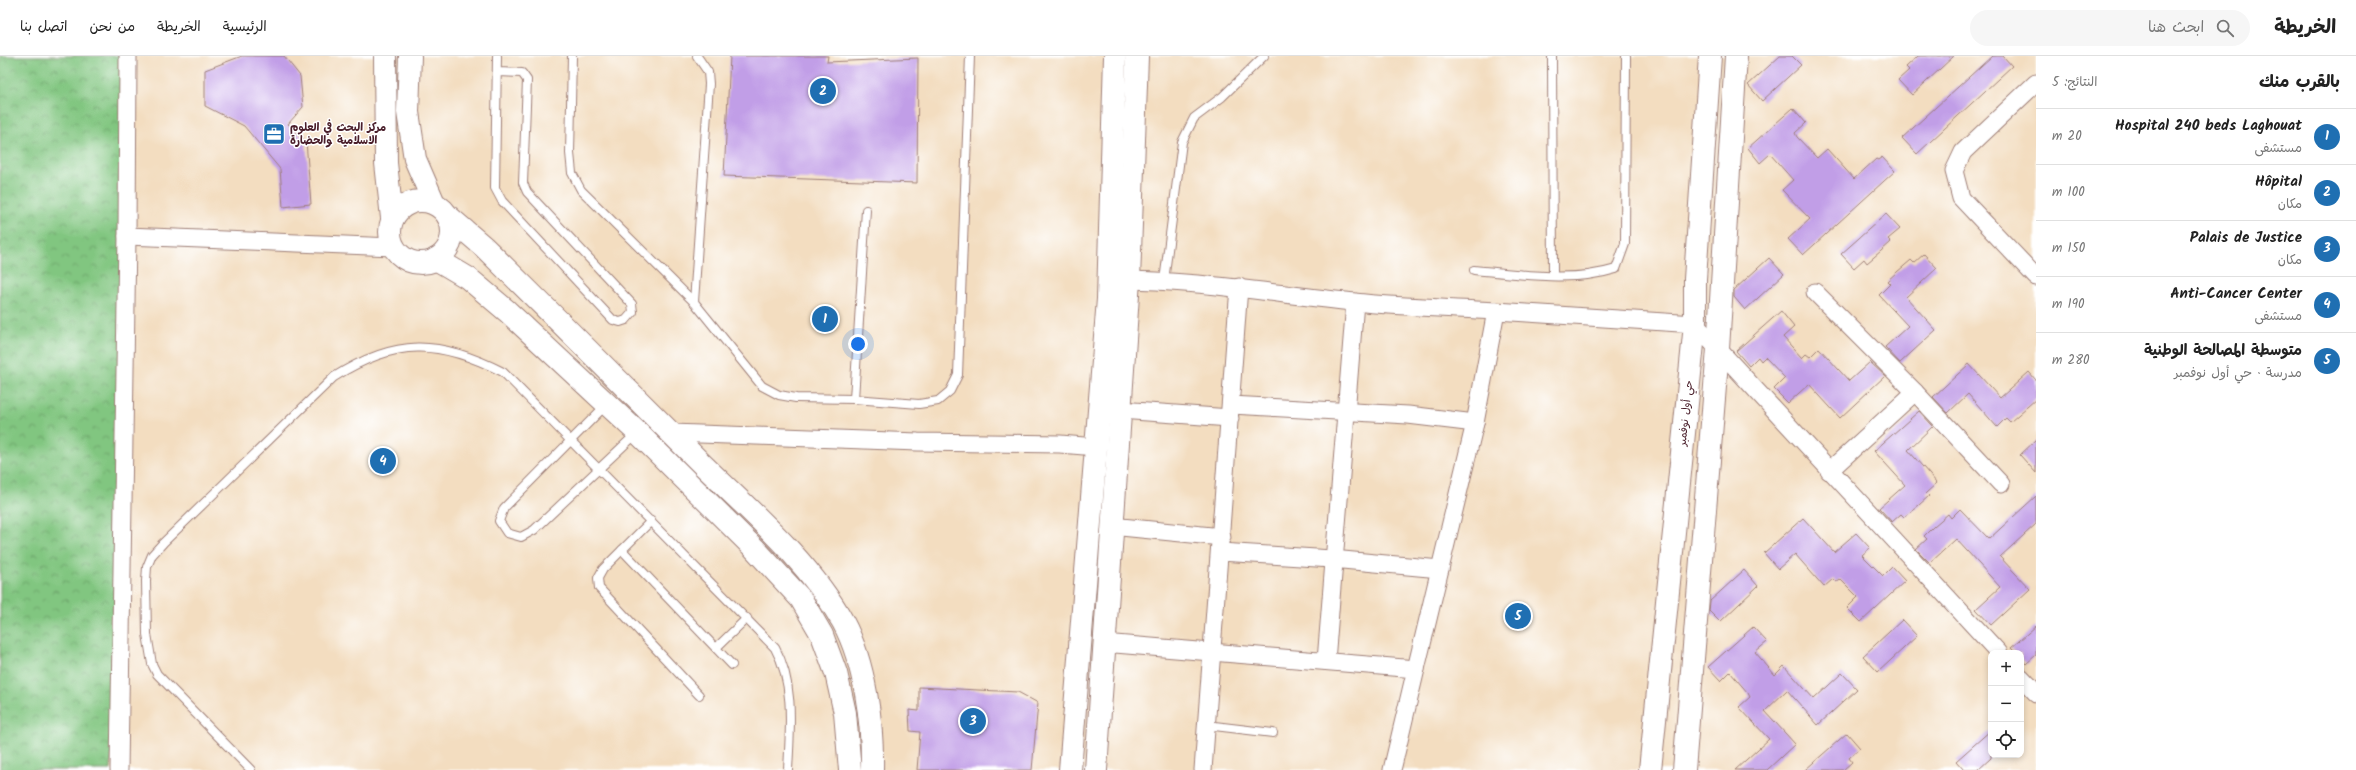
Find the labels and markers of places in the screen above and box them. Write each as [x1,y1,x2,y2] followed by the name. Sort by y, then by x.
[810,76,836,106] pin: 2
[290,119,386,150] place label: مركز البحث في العلوم الاسلامية والحضارة
[261,121,287,147] office icon: مركز البحث في العلوم الاسلامية والحضارة
[812,304,838,334] pin: 1
[370,446,396,476] pin: 4
[1505,601,1531,631] pin: 5
[960,706,986,736] pin: 3

